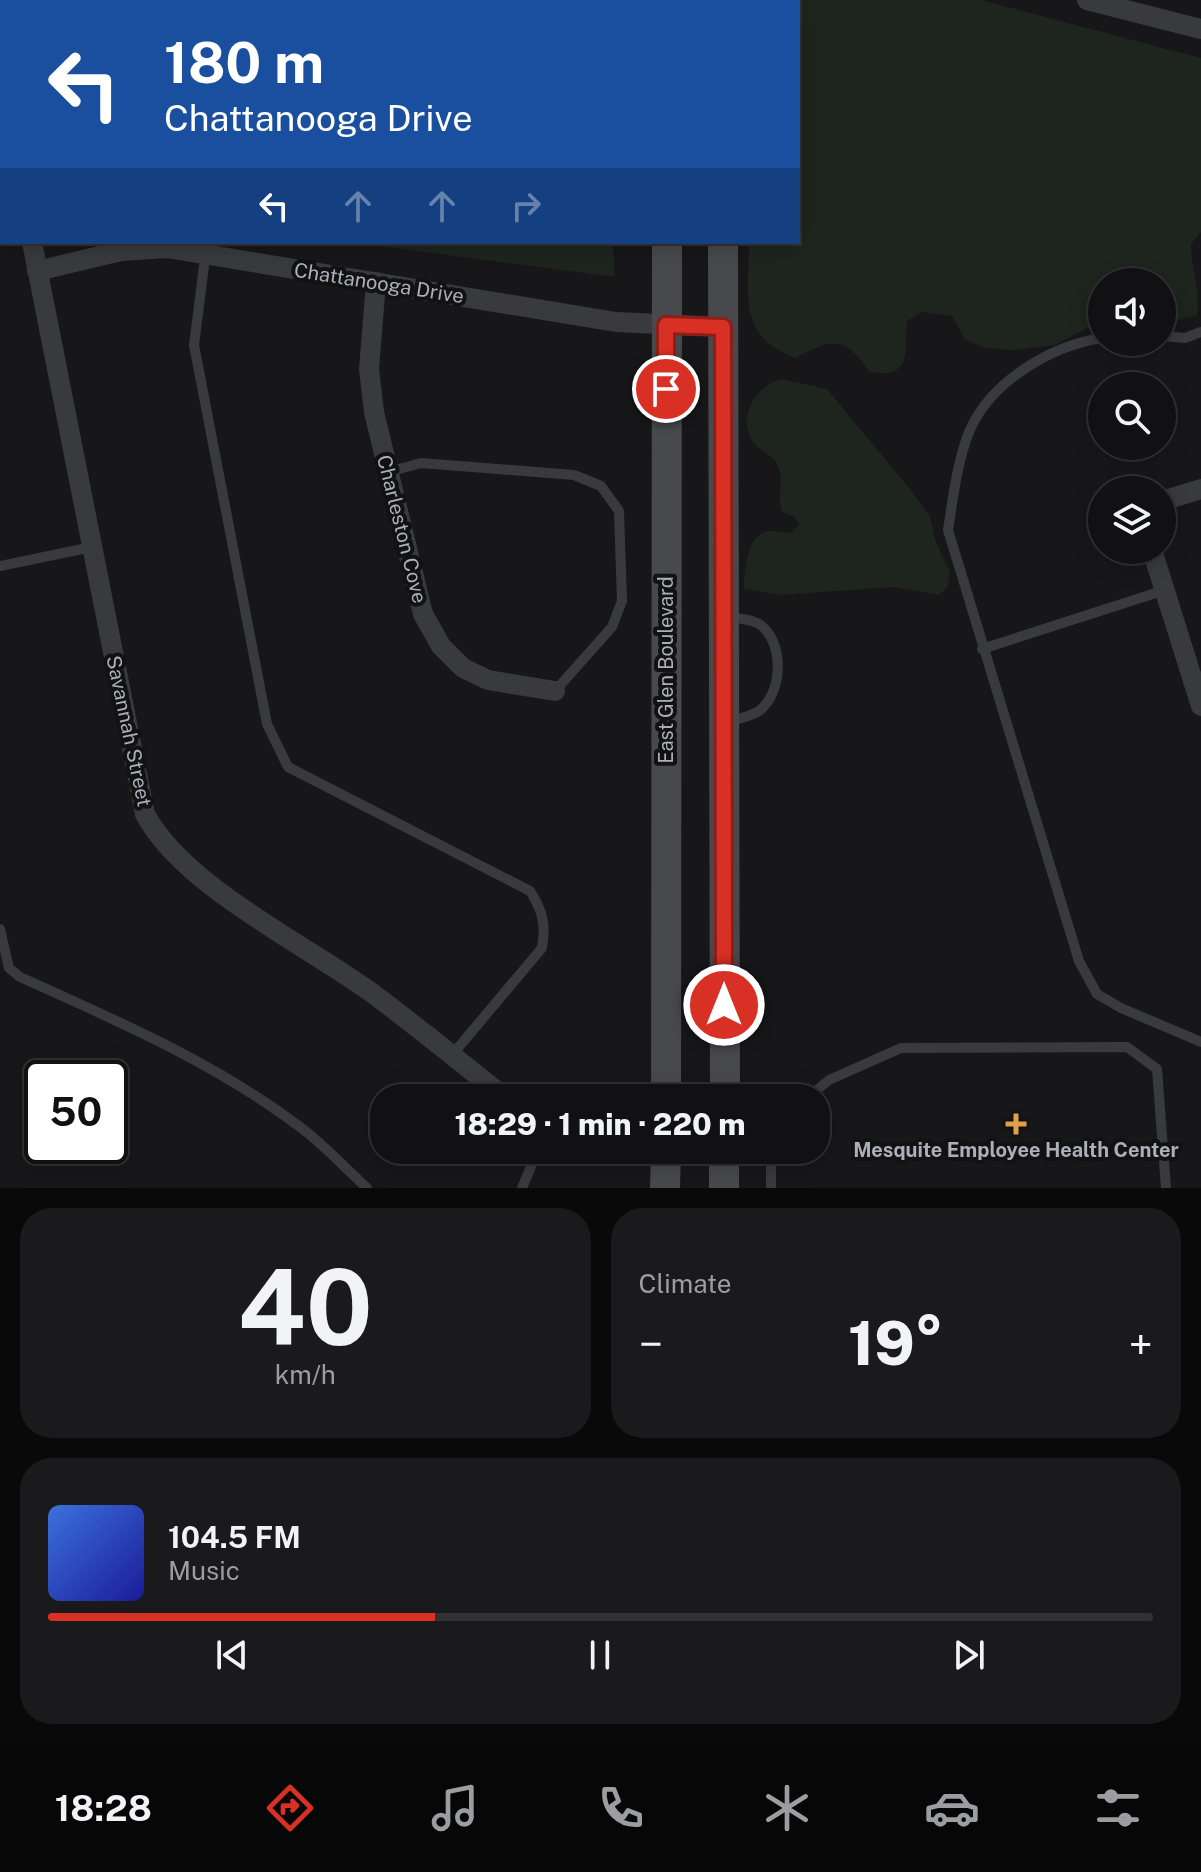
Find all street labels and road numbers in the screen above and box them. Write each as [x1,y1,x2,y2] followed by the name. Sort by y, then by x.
[292,258,466,308] street label: Chattanooga Drive
[372,452,432,606] street label: Charleston Cove
[654,576,678,764] street label: East Glen Boulevard
[101,653,157,809] street label: Savannah Street

